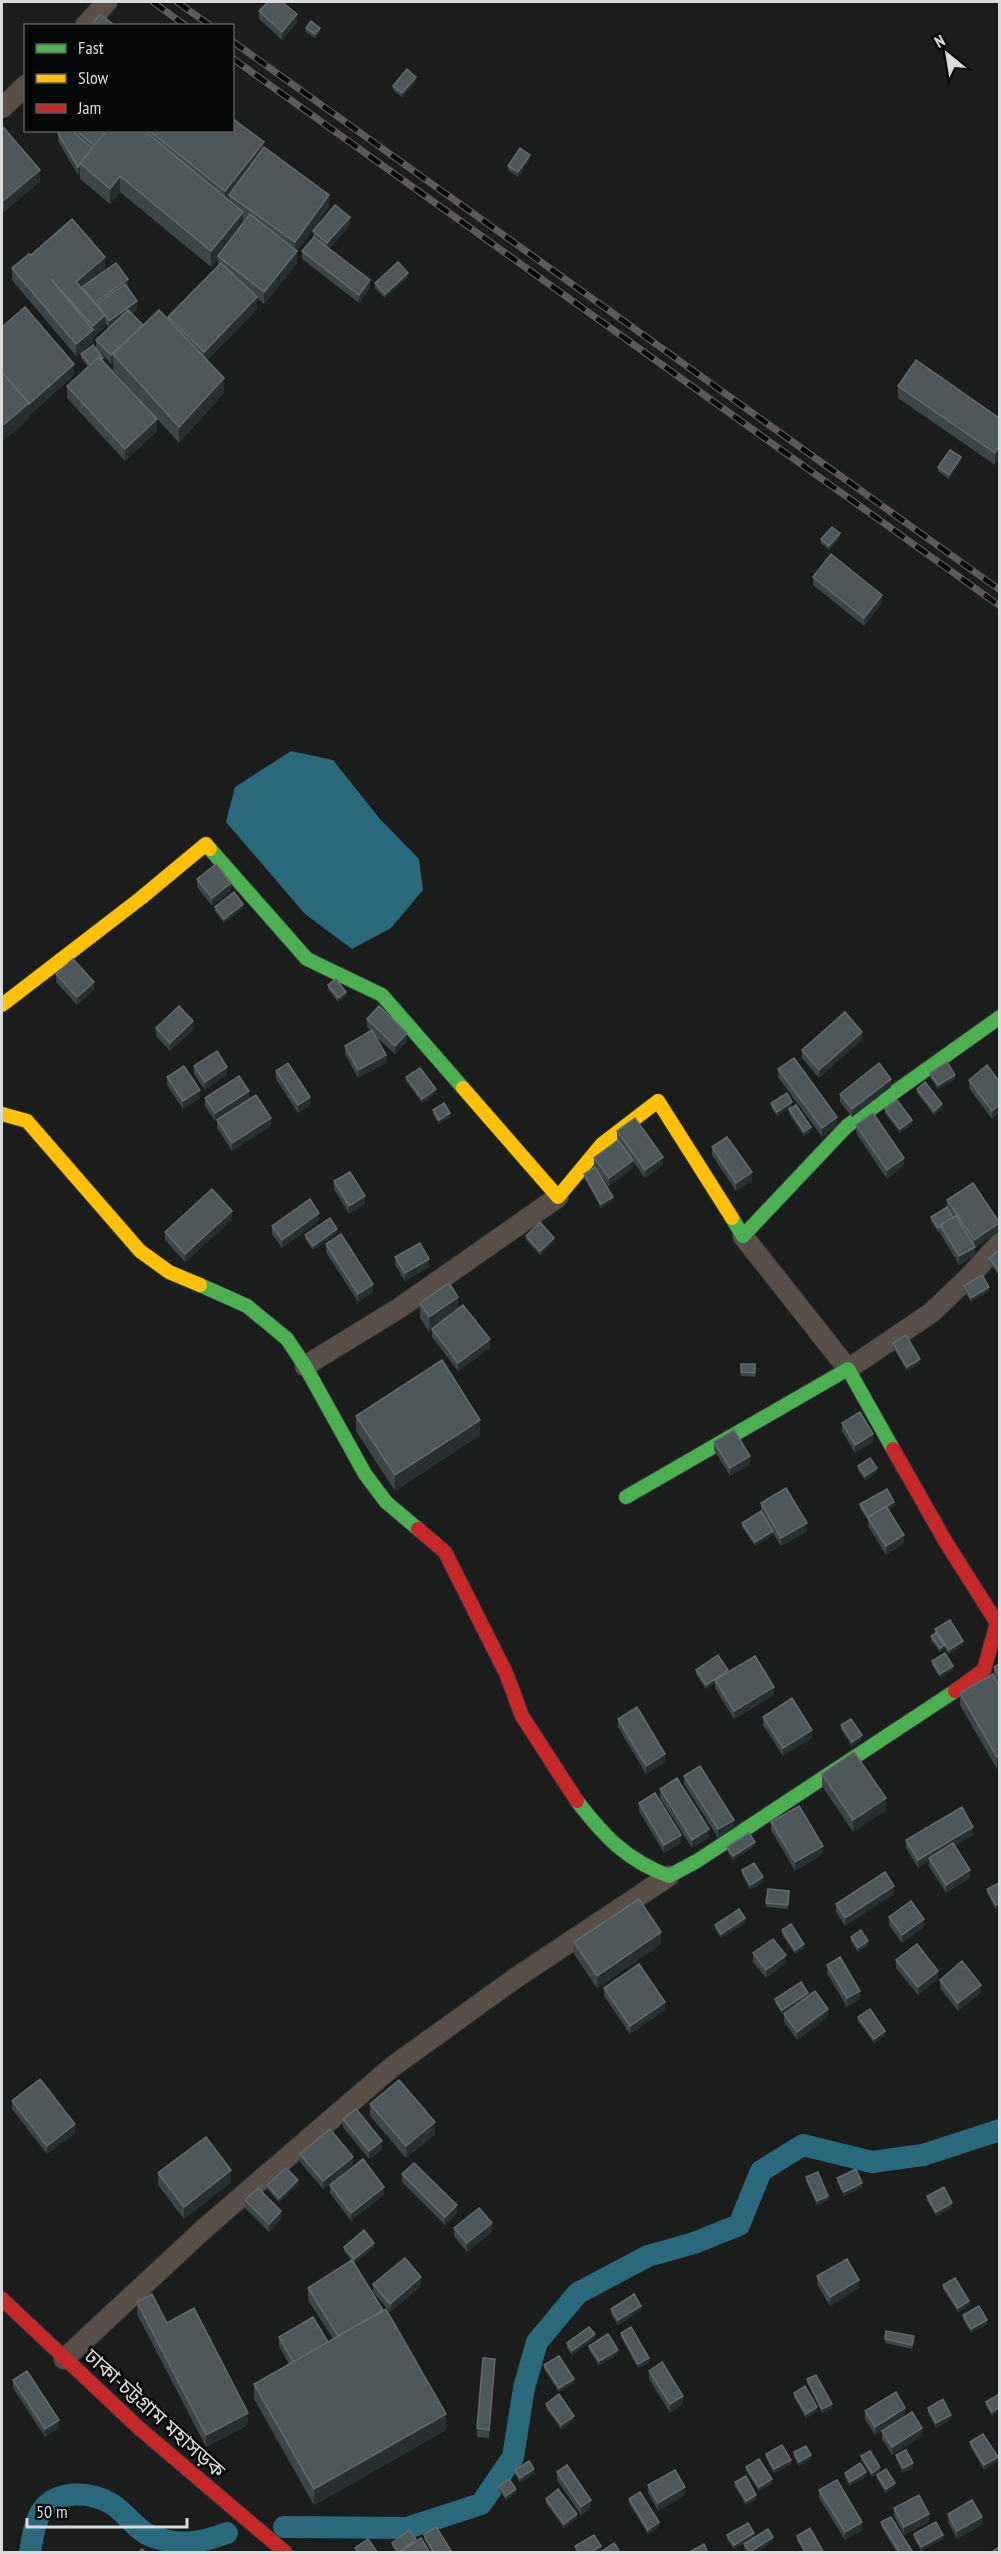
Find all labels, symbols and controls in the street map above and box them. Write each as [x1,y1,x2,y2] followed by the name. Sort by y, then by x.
[24,24,234,132] legend
[917,24,977,84] north arrow
[931,30,948,52] text: N
[78,36,104,59] text: Fast
[78,66,109,89] text: Slow
[77,96,101,119] text: Jam
[78,2342,232,2484] street label: ঢাকা-চট্টগ্রাম মহাসড়ক
[27,2491,188,2529] scale bar
[36,2500,68,2523] text: 50 m

